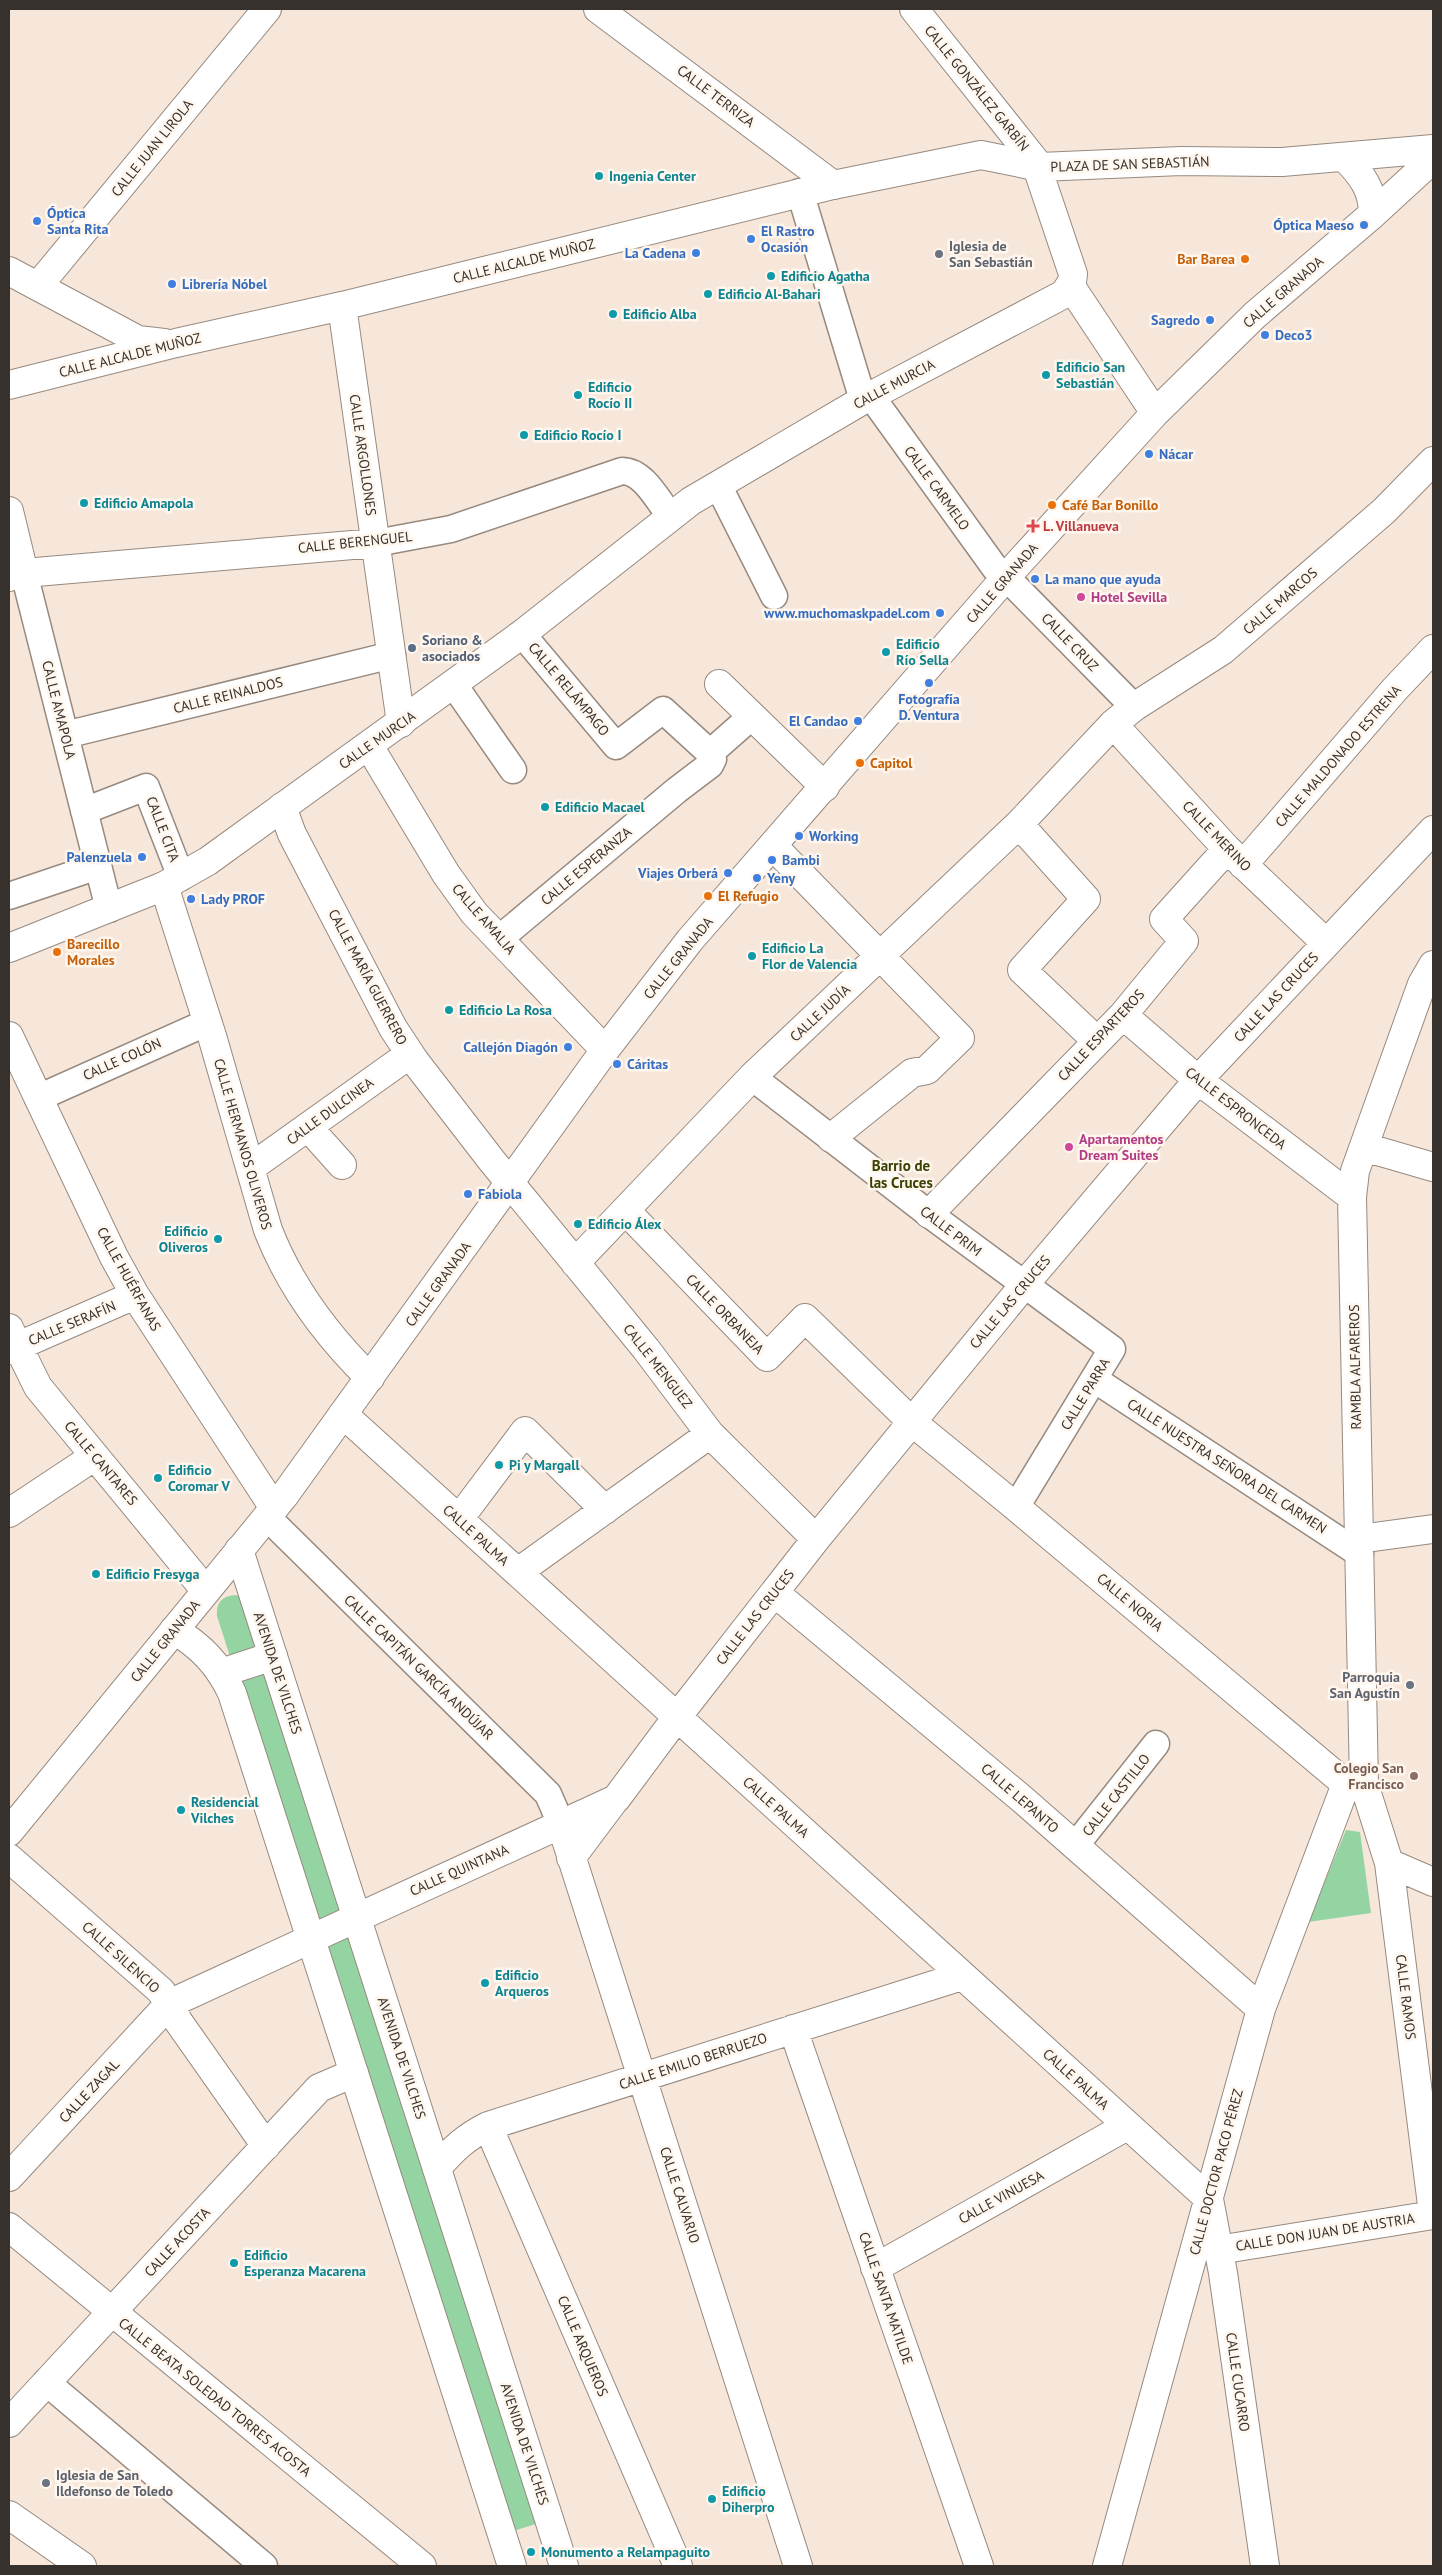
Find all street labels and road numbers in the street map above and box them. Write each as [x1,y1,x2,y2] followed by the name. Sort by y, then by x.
[921,21,1033,155] street label: CALLE GONZÁLEZ GARBÍN
[674,61,759,132] street label: CALLE TERRIZA
[107,95,197,200] street label: CALLE JUAN LIROLA
[1050,152,1210,176] street label: PLAZA DE SAN SEBASTIÁN
[451,235,597,287] street label: CALLE ALCALDE MUÑOZ
[1239,252,1328,332] street label: CALLE GRANADA
[57,329,203,381] street label: CALLE ALCALDE MUÑOZ
[850,355,939,413] street label: CALLE MURCIA
[346,393,380,517] street label: CALLE ARGOLLONES
[900,442,974,534] street label: CALLE CARMELO
[297,527,413,557] street label: CALLE BERENGUEL
[962,538,1042,627] street label: CALLE GRANADA
[1239,564,1321,638] street label: CALLE MARCOS
[1038,609,1103,675] street label: CALLE CRUZ
[525,638,613,740] street label: CALLE RELÁMPAGO
[38,659,80,762] street label: CALLE AMAPOLA
[171,673,285,717] street label: CALLE REINALDOS
[1271,680,1405,831] street label: CALLE MALDONADO ESTRENA
[335,706,420,773] street label: CALLE MURCIA
[142,794,184,865] street label: CALLE CITA
[1179,797,1255,875] street label: CALLE MERINO
[537,822,636,909] street label: CALLE ESPERANZA
[448,880,520,959] street label: CALLE AMALIA
[325,906,411,1048] street label: CALLE MARÍA GUERRERO
[639,913,717,1003] street label: CALLE GRANADA
[1230,948,1322,1046] street label: CALLE LAS CRUCES
[786,980,855,1046] street label: CALLE JUDÍA
[1054,985,1148,1085] street label: CALLE ESPARTEROS
[80,1034,164,1084] street label: CALLE COLÓN
[210,1056,276,1232] street label: CALLE HERMANOS OLIVEROS
[1182,1063,1291,1154] street label: CALLE ESPRONCEDA
[283,1073,378,1149] street label: CALLE DULCINEA
[917,1202,985,1260] street label: CALLE PRIM
[93,1224,165,1334] street label: CALLE HUÉRFANAS
[401,1237,475,1330] street label: CALLE GRANADA
[966,1252,1054,1352] street label: CALLE LAS CRUCES
[682,1270,768,1359] street label: CALLE ORBANEJA
[26,1296,118,1350] street label: CALLE SERAFÍN
[1345,1304,1365,1430] street label: RAMBLA ALFAREROS
[619,1320,697,1412] street label: CALLE MENGUEZ
[1056,1354,1114,1433] street label: CALLE PARRA
[1124,1395,1330,1537] street label: CALLE NUESTRA SEÑORA DEL CARMEN
[60,1417,142,1509] street label: CALLE CANTARES
[439,1500,514,1570] street label: CALLE PALMA
[712,1566,798,1668] street label: CALLE LAS CRUCES
[1093,1569,1167,1635] street label: CALLE NORIA
[340,1591,498,1743] street label: CALLE CAPITÁN GARCÍA ANDÚJAR
[126,1596,204,1686] street label: CALLE GRANADA
[250,1610,306,1736] street label: AVENIDA DE VILCHES
[1078,1750,1154,1840] street label: CALLE CASTILLO
[977,1759,1063,1837] street label: CALLE LEPANTO
[739,1772,814,1842] street label: CALLE PALMA
[407,1840,512,1900] street label: CALLE QUINTANA
[78,1917,164,1997] street label: CALLE SILENCIO
[1392,1953,1420,2041] street label: CALLE RAMOS
[374,1995,430,2121] street label: AVENIDA DE VILCHES
[617,2029,769,2093] street label: CALLE EMILIO BERRUEZO
[1039,2044,1114,2114] street label: CALLE PALMA
[55,2055,123,2127] street label: CALLE ZAGAL
[1185,2087,1247,2257] street label: CALLE DOCTOR PACO PÉREZ
[656,2144,704,2246] street label: CALLE CALVARIO
[955,2166,1048,2228] street label: CALLE VINUESA
[140,2203,214,2281] street label: CALLE ACOSTA
[1234,2209,1417,2255] street label: CALLE DON JUAN DE AUSTRIA
[855,2229,917,2367] street label: CALLE SANTA MATILDE
[554,2293,612,2399] street label: CALLE ARQUEROS
[115,2314,316,2481] street label: CALLE BEATA SOLEDAD TORRES ACOSTA
[1222,2331,1254,2433] street label: CALLE CUCARRO
[497,2381,553,2507] street label: AVENIDA DE VILCHES

